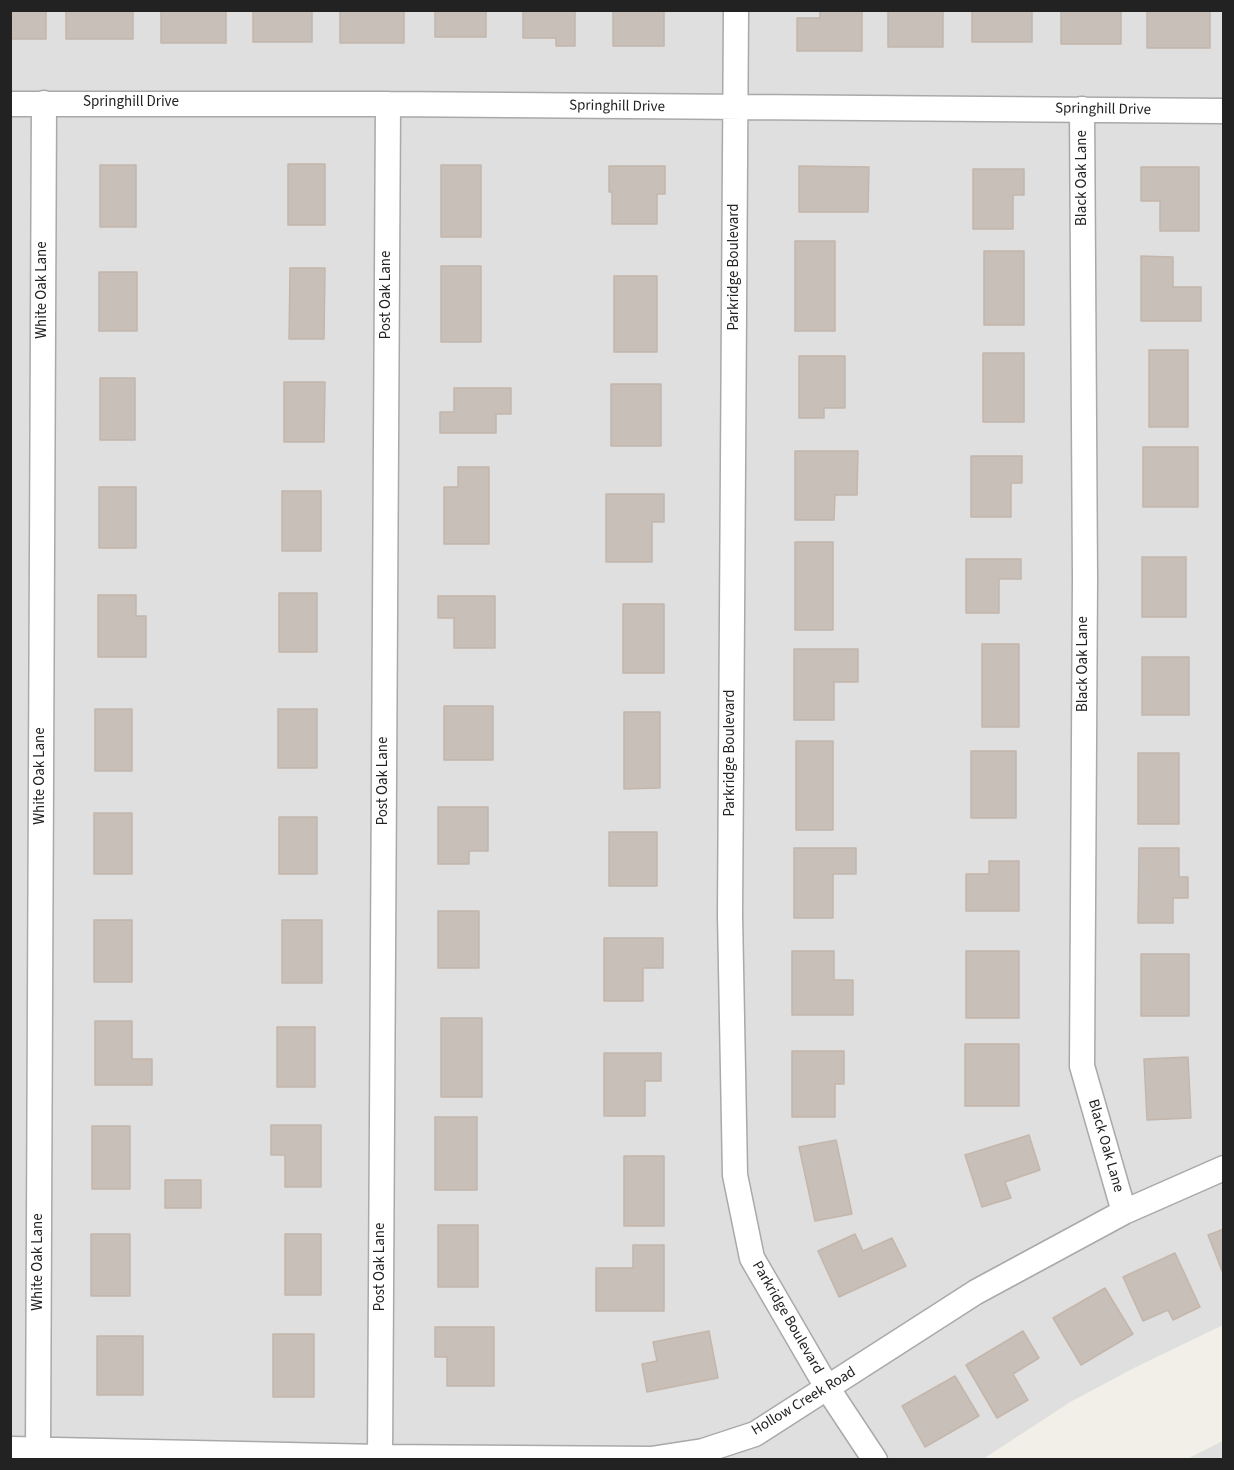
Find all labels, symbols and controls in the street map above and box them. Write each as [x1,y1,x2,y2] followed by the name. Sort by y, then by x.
[83,94,179,112] street label: Springhill Drive
[569,97,665,117] street label: Springhill Drive
[1055,100,1151,120] street label: Springhill Drive
[1074,130,1092,226] street label: Black Oak Lane
[726,203,744,331] street label: Parkridge Boulevard
[34,241,52,339] street label: White Oak Lane
[378,251,396,339] street label: Post Oak Lane
[1075,616,1093,712] street label: Black Oak Lane
[722,689,740,817] street label: Parkridge Boulevard
[32,727,50,825] street label: White Oak Lane
[375,737,393,825] street label: Post Oak Lane
[1083,1097,1127,1195] street label: Black Oak Lane
[30,1213,48,1311] street label: White Oak Lane
[372,1223,390,1311] street label: Post Oak Lane
[747,1258,827,1378] street label: Parkridge Boulevard
[749,1364,859,1440] street label: Hollow Creek Road

